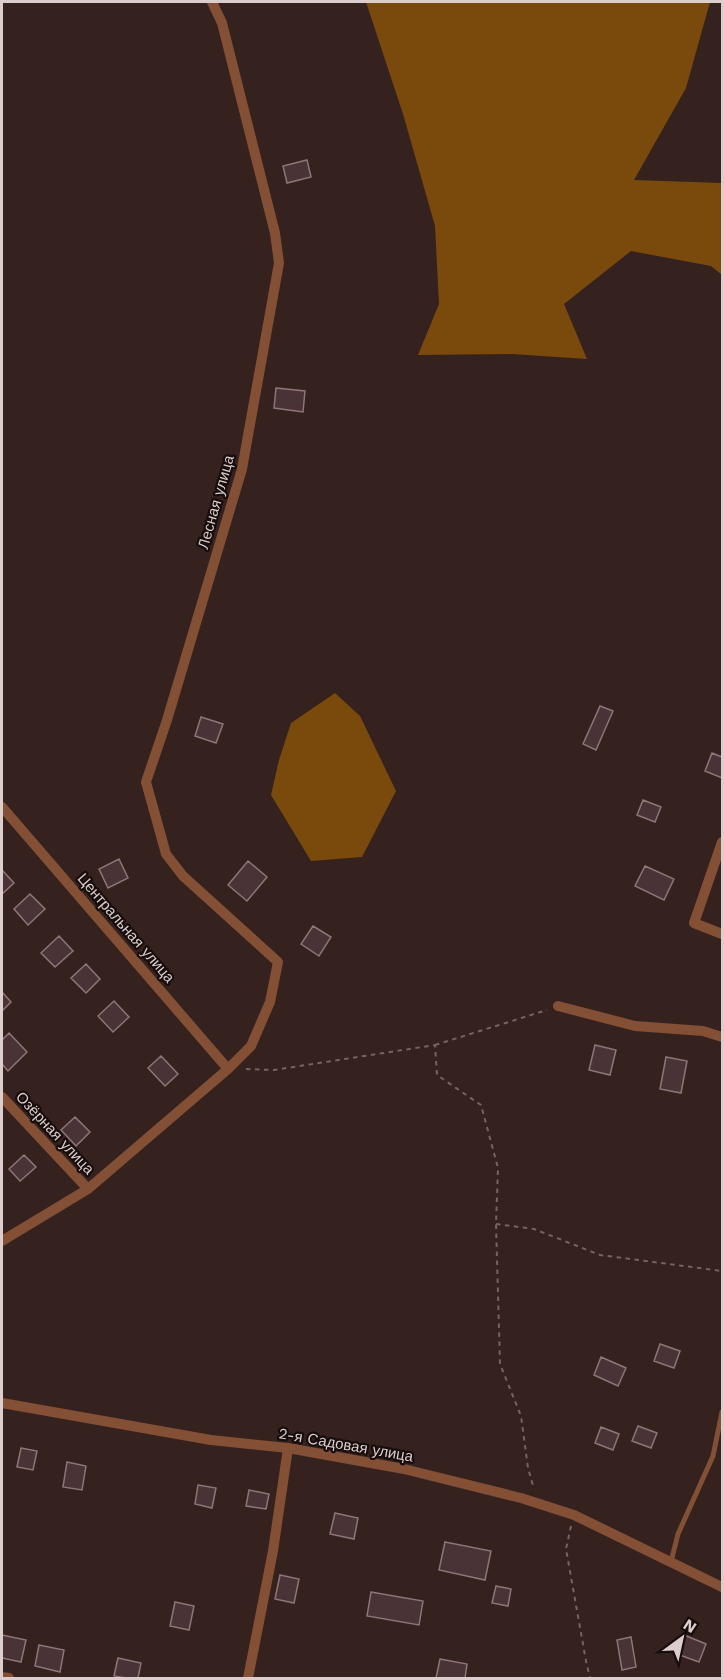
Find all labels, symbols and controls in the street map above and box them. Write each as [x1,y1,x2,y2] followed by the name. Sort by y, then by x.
[194,452,238,551] street label: Лесная улица
[74,870,179,987] street label: Центральная улица
[12,1088,98,1178] street label: Озёрная улица
[277,1424,415,1466] street label: 2-я Садовая улица
[652,1608,712,1668] north arrow
[680,1615,700,1637] text: N

